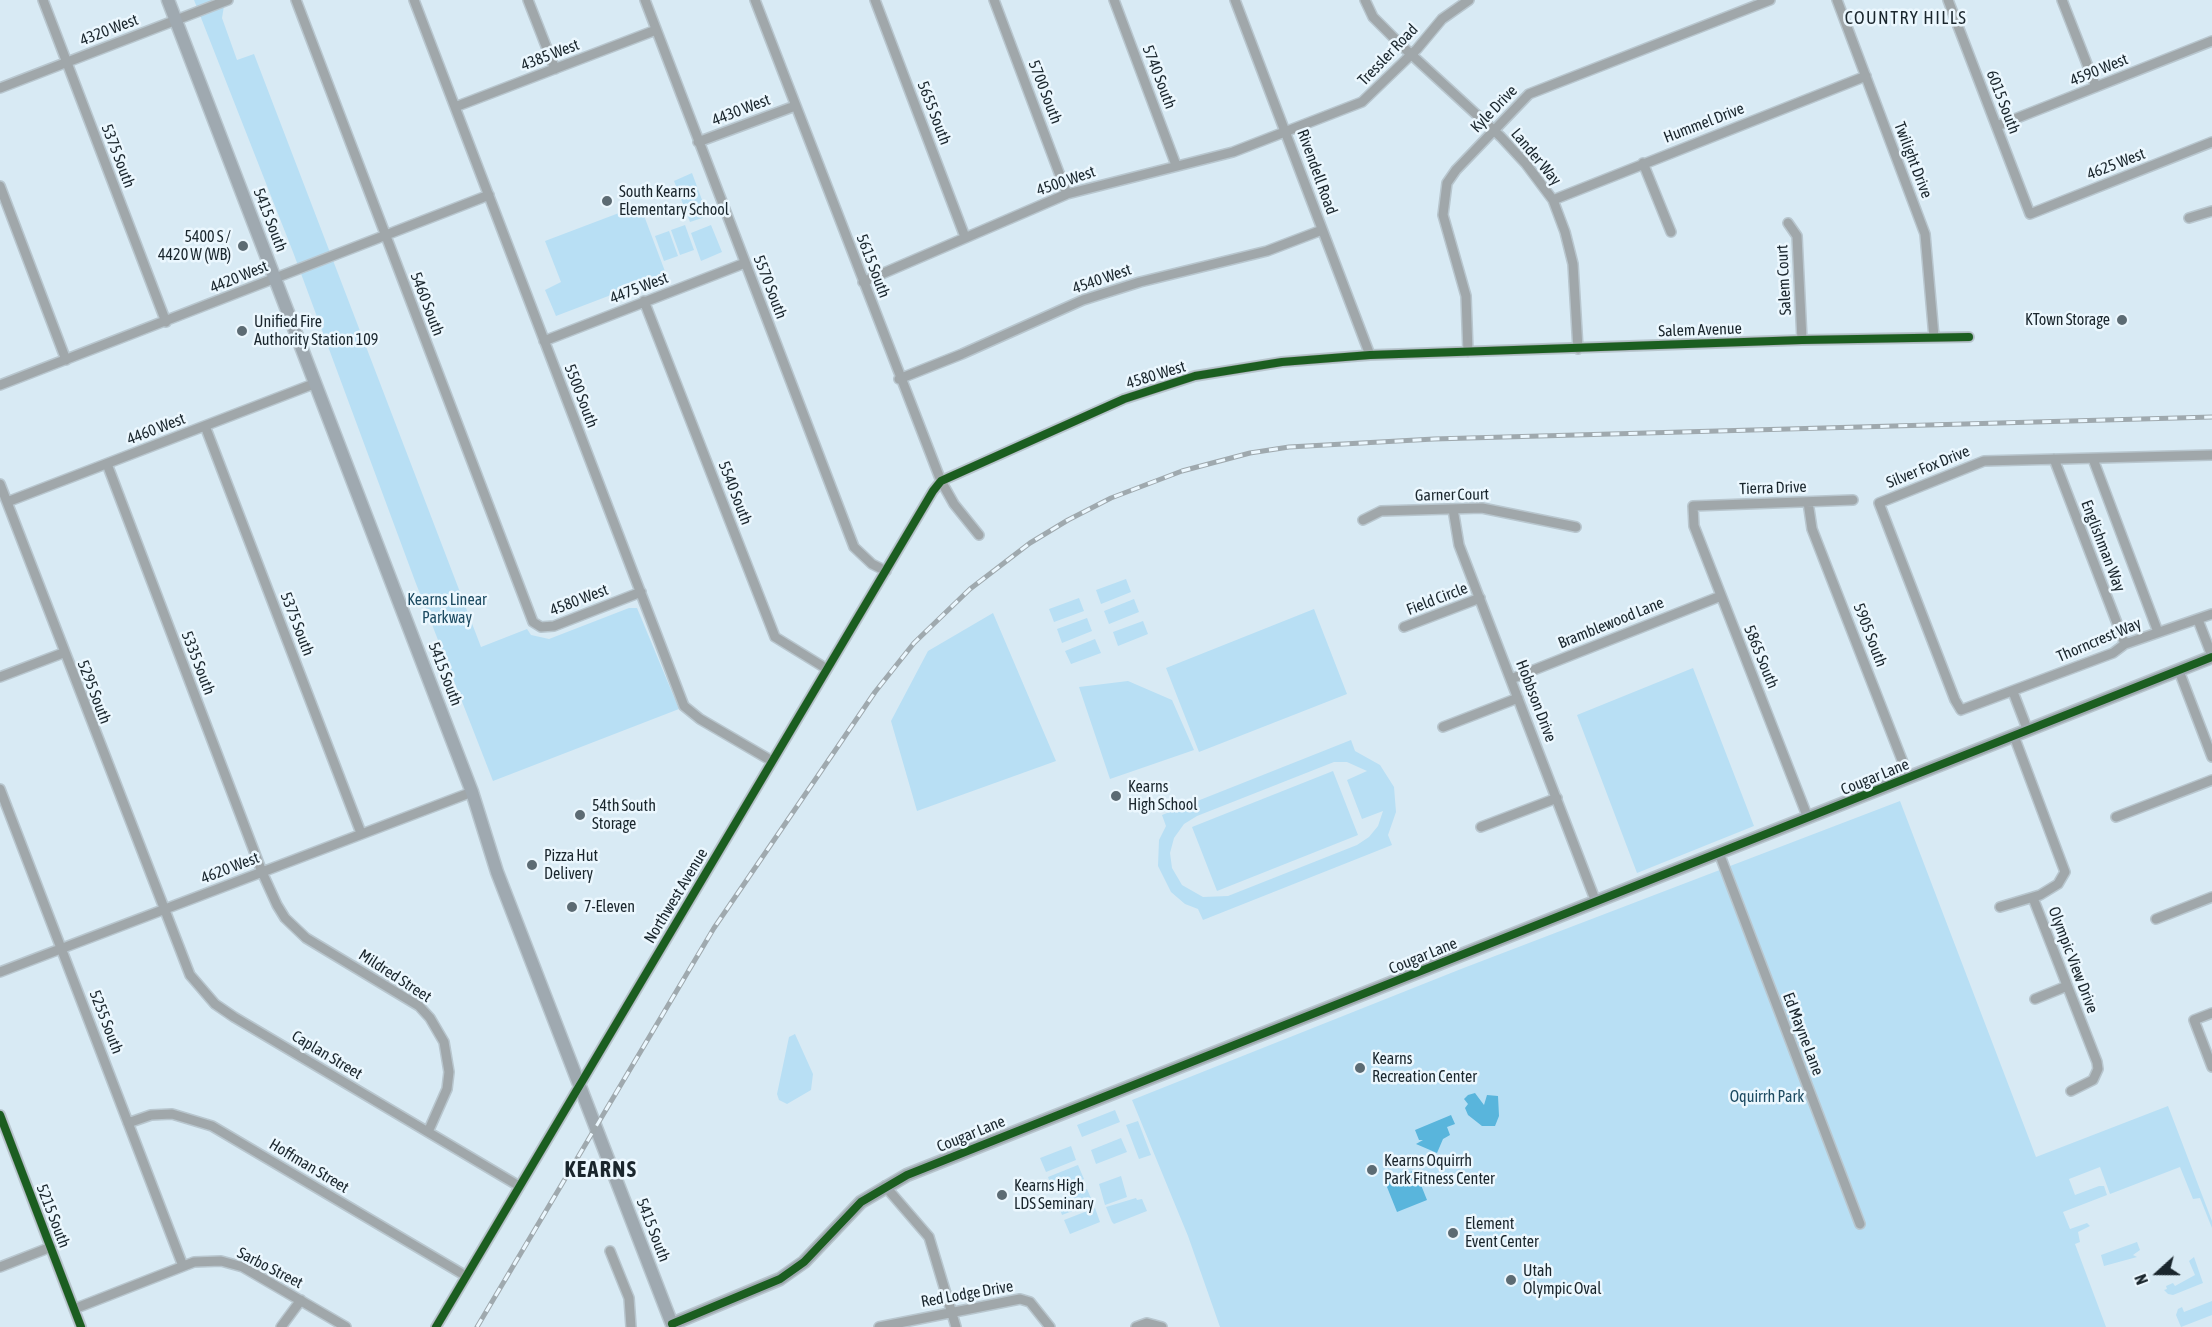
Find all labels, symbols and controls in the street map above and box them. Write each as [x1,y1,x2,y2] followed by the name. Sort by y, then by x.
[1845,7,1967,29] district label: COUNTRY HILLS
[77,10,141,50] street label: 4320 West
[1354,20,1422,90] street label: Tressler Road
[518,35,582,75] street label: 4385 West
[1138,42,1180,112] street label: 5740 South
[2067,50,2131,90] street label: 4590 West
[1024,57,1066,127] street label: 5700 South
[1982,67,2024,137] street label: 6015 South
[913,78,955,148] street label: 5655 South
[1467,81,1521,137] street label: Kyle Drive
[709,90,773,130] street label: 4430 West
[1661,99,1747,147] street label: Hummel Drive
[1890,119,1936,201] street label: Twilight Drive
[97,121,139,191] street label: 5375 South
[1507,125,1565,189] street label: Lander Way
[1293,127,1341,217] street label: Rivendell Road
[2084,144,2148,184] street label: 4625 West
[1034,162,1098,200] street label: 4500 West
[619,182,729,220] place label: South Kearns Elementary School
[249,185,291,255] street label: 5415 South
[600,194,614,208] marker: South Kearns Elementary School
[158,227,231,265] place label: 5400 S / 4420 W (WB)
[852,231,894,301] street label: 5615 South
[236,239,250,253] marker: 5400 S / 4420 W (WB)
[1773,244,1795,316] street label: Salem Court
[749,252,791,322] street label: 5570 South
[207,257,271,297] street label: 4420 West
[1070,260,1134,298] street label: 4540 West
[607,268,671,308] street label: 4475 West
[406,269,448,339] street label: 5460 South
[2025,310,2110,330] place label: KTown Storage
[254,312,378,350] place label: Unified Fire Authority Station 109
[2115,313,2129,327] marker: KTown Storage
[1658,319,1742,341] street label: Salem Avenue
[235,324,249,338] marker: Unified Fire Authority Station 109
[1124,357,1188,393] street label: 4580 West
[560,361,602,431] street label: 5500 South
[124,409,188,449] street label: 4460 West
[1883,442,1973,492] street label: Silver Fox Drive
[714,458,756,528] street label: 5540 South
[1739,477,1807,499] street label: Tierra Drive
[1415,485,1489,505] street label: Garner Court
[2077,497,2129,595] street label: Englishman Way
[1404,579,1470,619] street label: Field Circle
[547,580,611,620] street label: 4580 West
[276,589,318,659] street label: 5375 South
[407,590,487,628] park label: Kearns Linear Parkway
[1555,593,1667,653] street label: Bramblewood Lane
[1849,600,1891,670] street label: 5905 South
[2054,614,2144,666] street label: Thorncrest Way
[1740,623,1782,691] street label: 5865 South
[177,628,219,698] street label: 5335 South
[424,639,466,709] street label: 5415 South
[73,657,115,727] street label: 5295 South
[1512,657,1560,745] street label: Hobbson Drive
[1838,755,1912,799] street label: Cougar Lane
[1128,777,1197,815] place label: Kearns High School
[1109,789,1123,803] marker: Kearns High School
[592,796,656,834] place label: 54th South Storage
[573,808,587,822] marker: 54th South Storage
[640,845,712,947] street label: Northwest Avenue
[544,846,598,884] place label: Pizza Hut Delivery
[198,848,262,888] street label: 4620 West
[525,858,539,872] marker: Pizza Hut Delivery
[584,897,635,917] place label: 7-Eleven
[565,900,579,914] marker: 7-Eleven
[2044,904,2102,1016] street label: Olympic View Drive
[1386,934,1460,978] street label: Cougar Lane
[355,945,435,1007] street label: Mildred Street
[85,987,127,1057] street label: 5255 South
[1778,990,1828,1078] street label: Ed Mayne Lane
[288,1026,366,1084] street label: Caplan Street
[1372,1049,1477,1087] place label: Kearns Recreation Center
[1353,1061,1367,1075] marker: Kearns Recreation Center
[1730,1087,1804,1107] park label: Oquirrh Park
[934,1112,1008,1156] street label: Cougar Lane
[266,1135,352,1197] street label: Hoffman Street
[1384,1151,1495,1189] place label: Kearns Oquirrh Park Fitness Center
[564,1157,638,1183] district label: KEARNS
[1365,1163,1379,1177] marker: Kearns Oquirrh Park Fitness Center
[1014,1176,1094,1214] place label: Kearns High LDS Seminary
[32,1181,74,1251] street label: 5215 South
[995,1188,1009,1202] marker: Kearns High LDS Seminary
[632,1195,674,1265] street label: 5415 South
[1465,1214,1539,1252] place label: Element Event Center
[1446,1226,1460,1240] marker: Element Event Center
[234,1243,306,1293] street label: Sarbo Street
[2128,1243,2188,1303] north arrow
[1523,1261,1601,1299] place label: Utah Olympic Oval
[2131,1272,2151,1287] text: N
[1504,1273,1518,1287] marker: Utah Olympic Oval
[919,1276,1015,1312] street label: Red Lodge Drive

